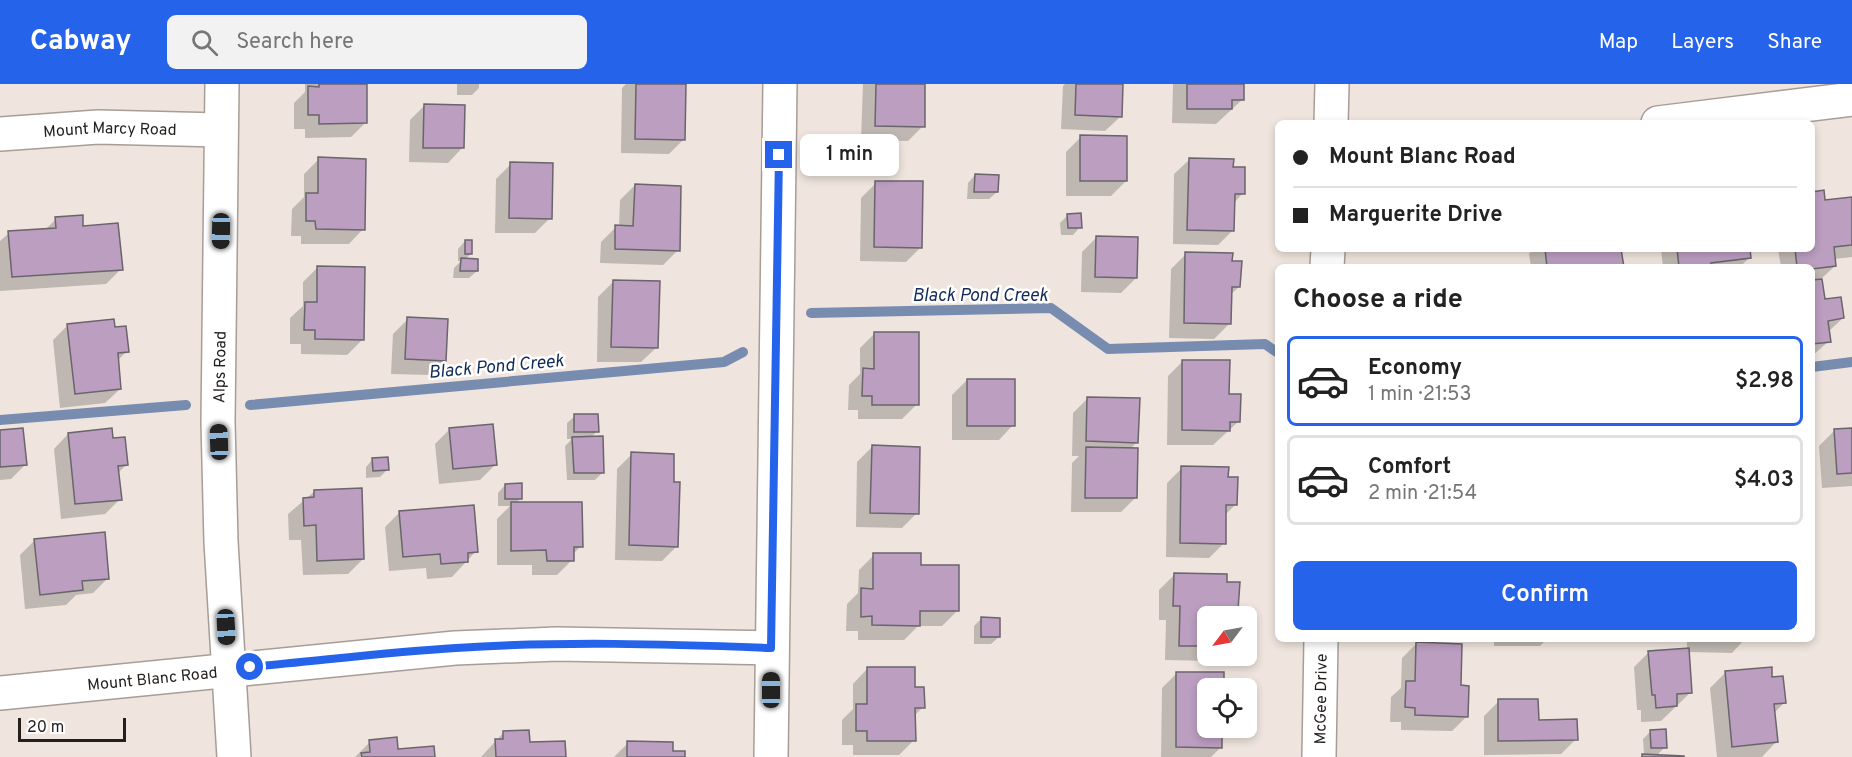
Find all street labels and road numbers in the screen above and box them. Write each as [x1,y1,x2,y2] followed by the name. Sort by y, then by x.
[42,119,177,143] street label: Mount Marcy Road
[210,331,232,403] street label: Alps Road
[1311,653,1333,745] street label: McGee Drive
[86,664,219,696] street label: Mount Blanc Road

